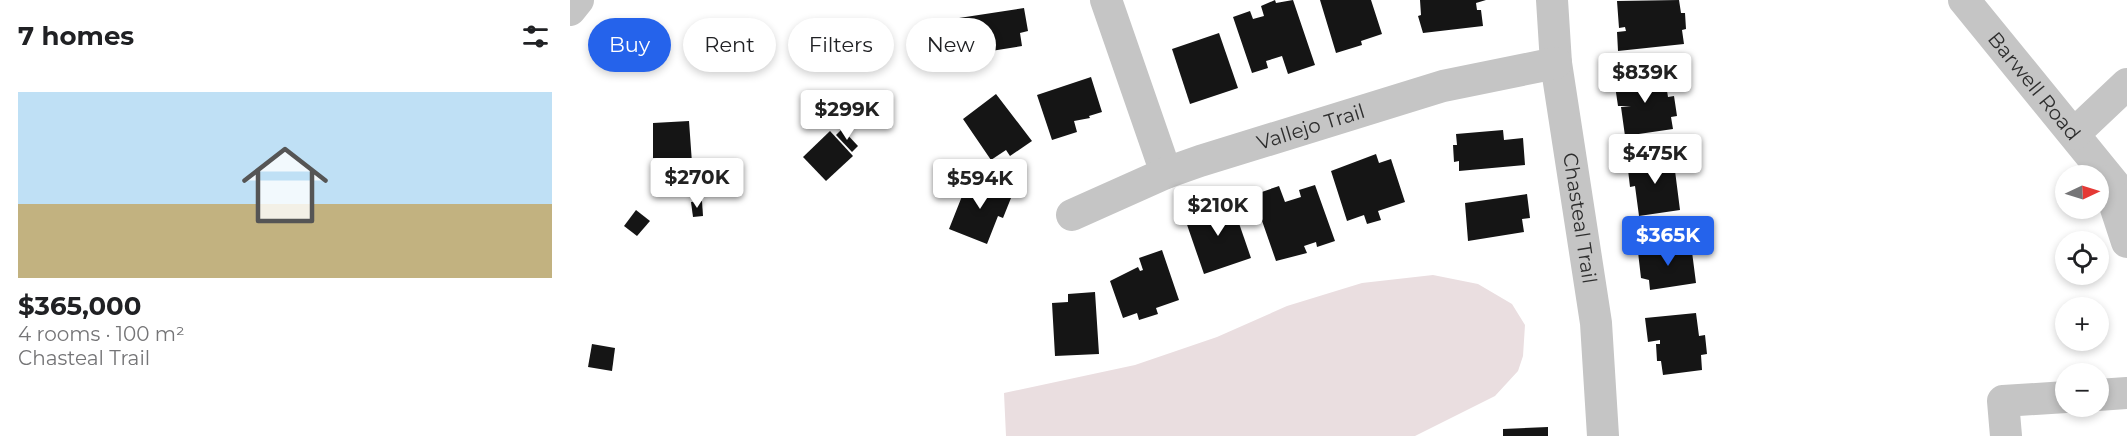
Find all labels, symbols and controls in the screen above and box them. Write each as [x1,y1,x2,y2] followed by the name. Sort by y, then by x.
[588,18,671,72] chip: Buy
[683,18,776,72] chip: Rent
[788,18,894,72] chip: Filters
[906,18,996,72] chip: New
[18,20,134,52] text: 7 homes
[519,20,552,53] icon: filters
[1983,27,2085,145] street label: Barwell Road
[1603,53,1687,104] pin: $839K
[1612,60,1678,84] text: $839K
[805,90,889,141] pin: $299K
[815,97,879,121] text: $299K
[1254,99,1368,155] street label: Vallejo Trail
[231,131,339,239] icon: home
[1613,134,1697,185] pin: $475K
[1623,141,1687,165] text: $475K
[1558,151,1602,285] street label: Chasteal Trail
[655,158,739,209] pin: $270K
[938,159,1022,210] pin: $594K
[665,165,729,189] text: $270K
[2055,165,2109,219] north arrow
[2055,165,2109,417] map controls
[947,166,1013,190] text: $594K
[1176,186,1260,237] pin: $210K
[1188,193,1248,217] text: $210K
[1626,216,1710,267] pin: $365K
[1636,223,1700,247] text: $365K
[2055,231,2109,285] button: locate
[18,290,141,322] text: $365,000
[2055,297,2109,351] button: +
[18,322,185,346] text: 4 rooms · 100 m²
[18,346,150,370] text: Chasteal Trail
[2055,363,2109,417] button: −

